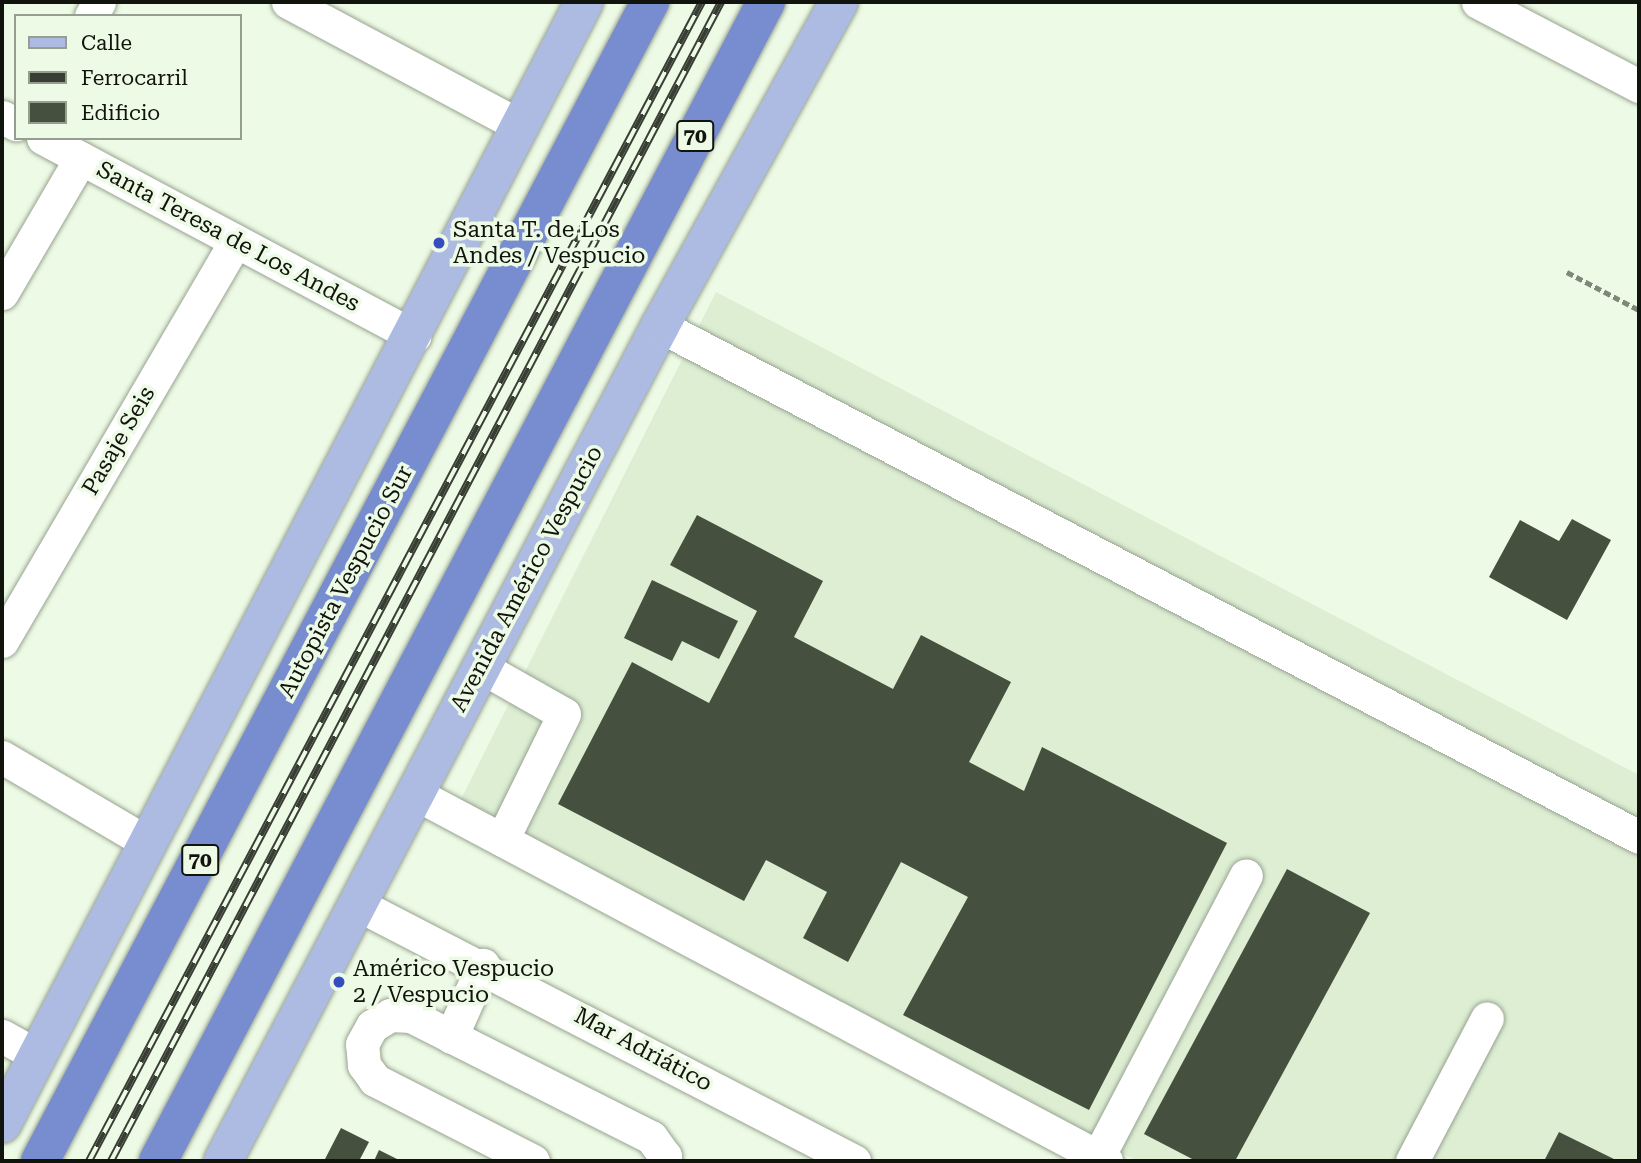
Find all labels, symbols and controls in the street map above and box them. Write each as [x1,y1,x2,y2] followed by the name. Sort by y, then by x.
[14,14,242,140] legend
[81,31,132,55] text: Calle
[81,66,188,90] text: Ferrocarril
[81,101,160,125] text: Edificio
[676,118,714,154] road number: 70
[92,156,364,318] street label: Santa Teresa de Los Andes
[453,216,645,270] place label: Santa T. de Los Andes / Vespucio
[431,235,447,251] marker: Santa T. de Los Andes / Vespucio
[77,382,161,500] street label: Pasaje Seis
[445,441,609,717] street label: Avenida Américo Vespucio
[273,461,419,703] street label: Autopista Vespucio Sur
[181,842,219,878] road number: 70
[353,955,554,1009] place label: Américo Vespucio 2 / Vespucio
[331,974,347,990] marker: Américo Vespucio 2 / Vespucio
[569,1002,717,1098] street label: Mar Adriático

